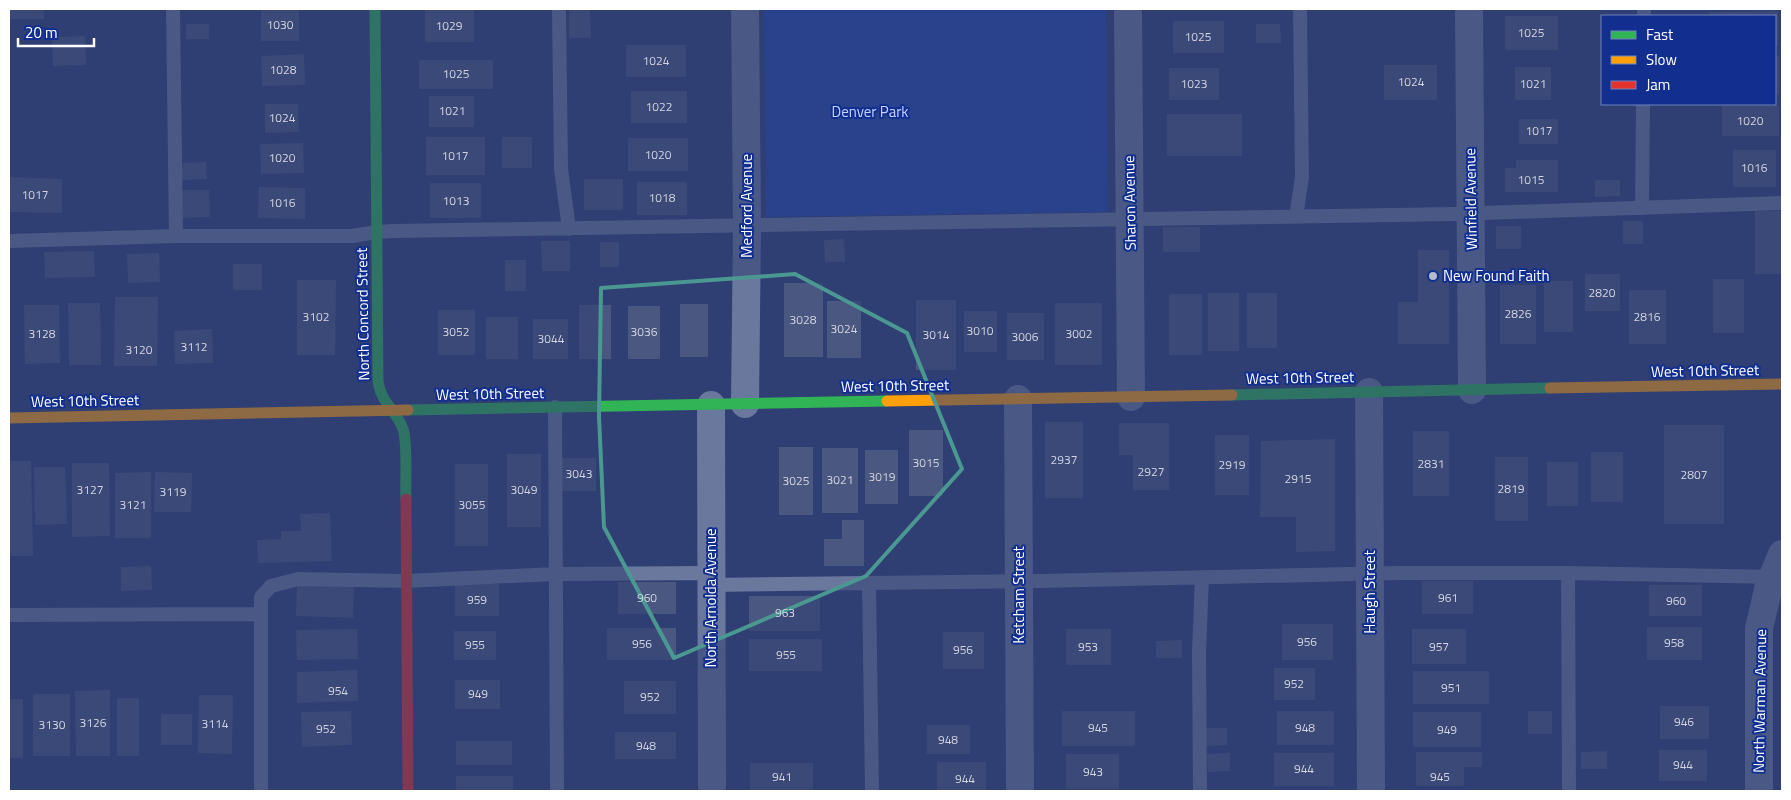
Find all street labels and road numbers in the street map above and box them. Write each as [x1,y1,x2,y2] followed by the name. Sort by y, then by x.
[1458,148,1483,250] street label: Winfield Avenue
[735,154,758,258] street label: Medford Avenue
[1117,155,1142,251] street label: Sharon Avenue
[350,247,375,381] street label: North Concord Street
[1651,358,1760,383] street label: West 10th Street
[1246,365,1355,390] street label: West 10th Street
[841,373,950,398] street label: West 10th Street
[436,381,545,406] street label: West 10th Street
[31,388,140,413] street label: West 10th Street
[699,528,722,668] street label: North Arnolda Avenue
[1007,545,1030,644] street label: Ketcham Street
[1358,550,1381,634] street label: Haugh Street
[1747,629,1772,773] street label: North Warman Avenue

